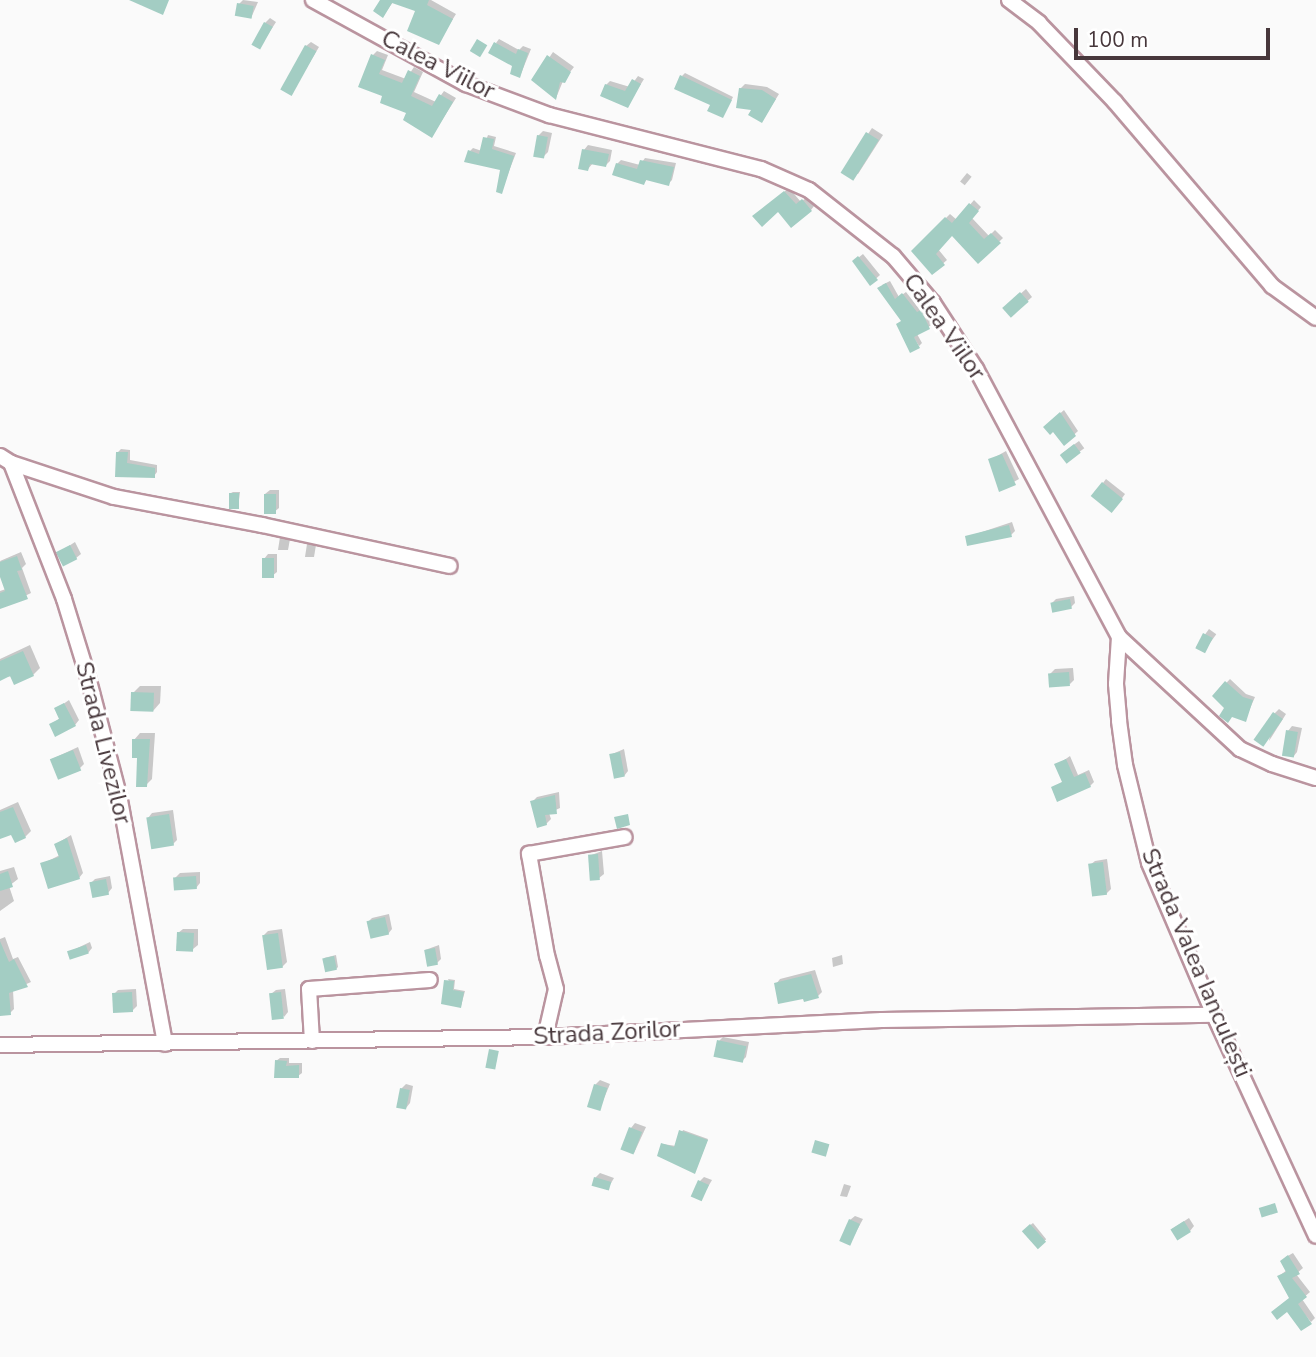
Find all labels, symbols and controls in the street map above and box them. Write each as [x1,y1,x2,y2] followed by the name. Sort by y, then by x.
[1078,14,1274,58] scale bar
[376,24,500,106] street label: Calea Viilor
[1087,26,1148,54] text: 100 m
[897,268,991,386] street label: Calea Viilor
[69,659,137,827] street label: Strada Livezilor
[1135,844,1257,1082] street label: Strada Valea Ianculești
[533,1015,681,1051] street label: Strada Zorilor

